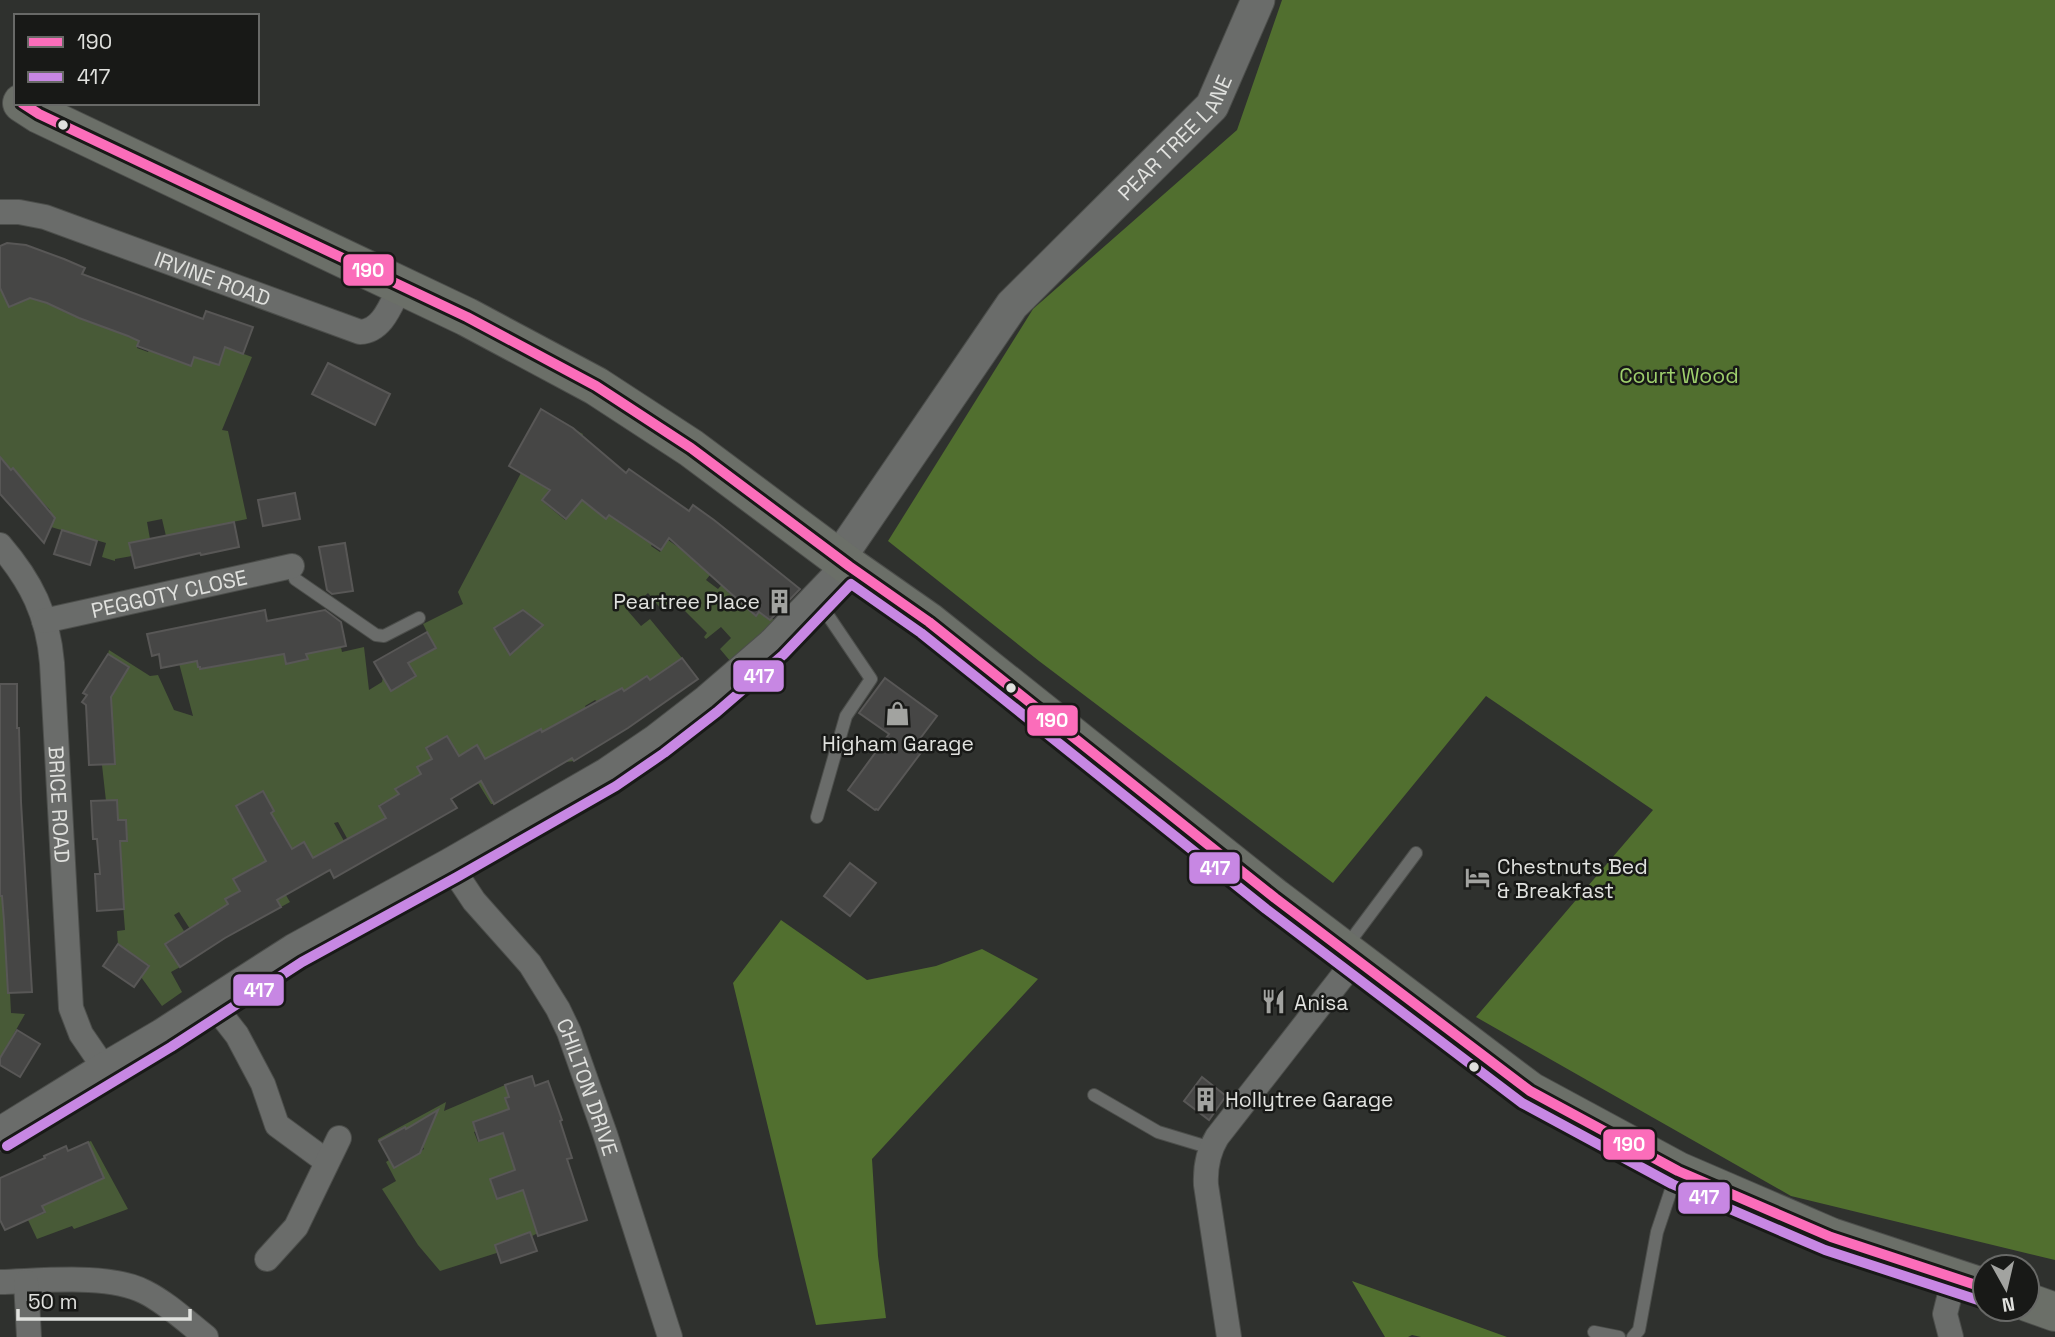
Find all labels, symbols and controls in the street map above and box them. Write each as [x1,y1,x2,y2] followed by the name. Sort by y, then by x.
[14,14,259,105] legend
[77,28,112,55] text: 190
[77,63,110,90] text: 417
[1112,70,1237,206] street label: PEAR TREE LANE
[56,118,70,132] unlabelled marker
[151,245,275,312] street label: IRVINE ROAD
[342,253,395,287] line badge: 190
[352,258,384,283] text: 190
[1619,362,1739,389] park label: Court Wood
[88,563,250,624] street label: PEGGOTY CLOSE
[766,587,794,615] building icon: Peartree Place
[613,588,760,615] place label: Peartree Place
[732,659,785,693] line badge: 417
[744,664,775,689] text: 417
[1004,681,1018,695] unlabelled marker
[884,700,912,728] shop icon: Higham Garage
[1026,704,1079,737] line badge: 190
[1036,708,1068,733] text: 190
[822,730,974,757] place label: Higham Garage
[43,745,76,864] street label: BRICE ROAD
[1188,851,1241,885] line badge: 417
[1497,853,1648,904] place label: Chestnuts Bed & Breakfast
[1200,856,1231,881] text: 417
[1463,864,1491,892] hotel icon: Chestnuts Bed & Breakfast
[232,973,285,1007] line badge: 417
[244,978,275,1003] text: 417
[1260,988,1288,1016] restaurant icon: Anisa
[1294,989,1348,1016] place label: Anisa
[551,1013,625,1159] street label: CHILTON DRIVE
[1467,1060,1481,1074] unlabelled marker
[1191,1085,1219,1113] building icon: Hollytree Garage
[1225,1086,1394,1113] place label: Hollytree Garage
[1602,1128,1656,1161] line badge: 190
[1613,1132,1645,1157] text: 190
[1677,1181,1731,1215] line badge: 417
[1689,1185,1720,1210] text: 417
[1971,1253,2041,1323] north arrow
[18,1278,189,1322] scale bar
[28,1288,78,1315] text: 50 m
[2000,1291,2016,1318] text: N

